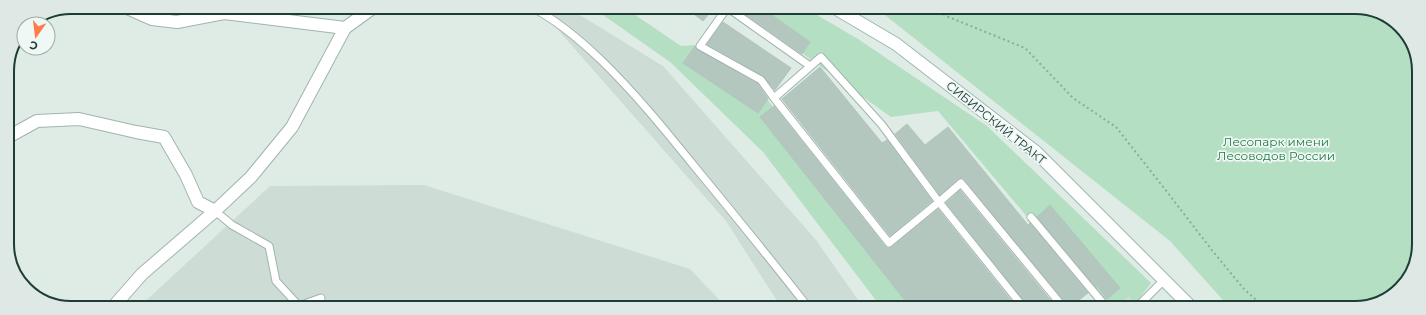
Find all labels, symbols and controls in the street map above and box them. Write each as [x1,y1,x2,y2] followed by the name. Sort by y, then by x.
[16,16,56,56] north arrow
[28,38,39,53] text: С
[943,78,1049,168] street label: СИБИРСКИЙ ТРАКТ
[1217,134,1335,163] park label: Лесопарк имени Лесоводов России

